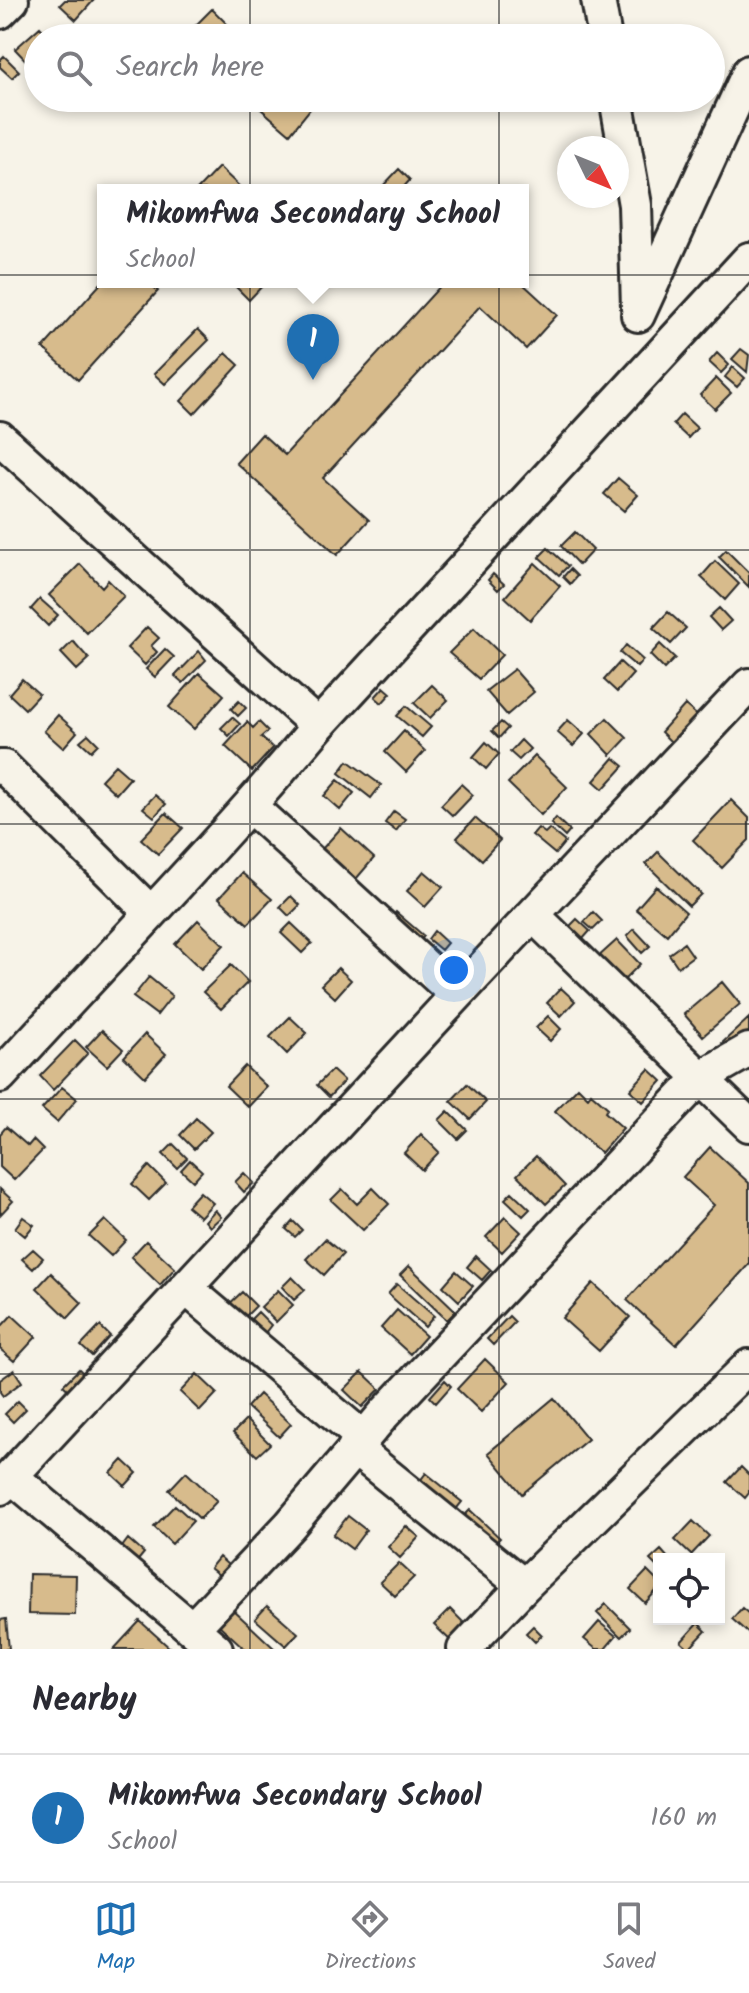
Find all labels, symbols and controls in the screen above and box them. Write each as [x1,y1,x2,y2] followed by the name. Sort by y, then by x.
[24,24,725,112] search box
[116,44,264,92] text: Search here
[52,46,96,90] icon: search
[557,136,629,208] north arrow
[97,184,529,288] popup
[126,191,500,239] text: Mikomfwa Secondary School
[126,239,195,281] text: School
[287,314,339,380] pin: 1
[434,950,474,990] your location
[653,1553,725,1625] map controls
[653,1553,725,1625] button: locate
[32,1674,137,1728] text: Nearby
[108,1773,482,1821] text: Mikomfwa Secondary School
[54,1797,62,1839] text: 1
[650,1797,717,1839] text: 160 m
[108,1821,177,1863] text: School
[94,1897,138,1980] tab: Map
[325,1897,416,1980] tab: Directions
[603,1897,655,1980] tab: Saved

